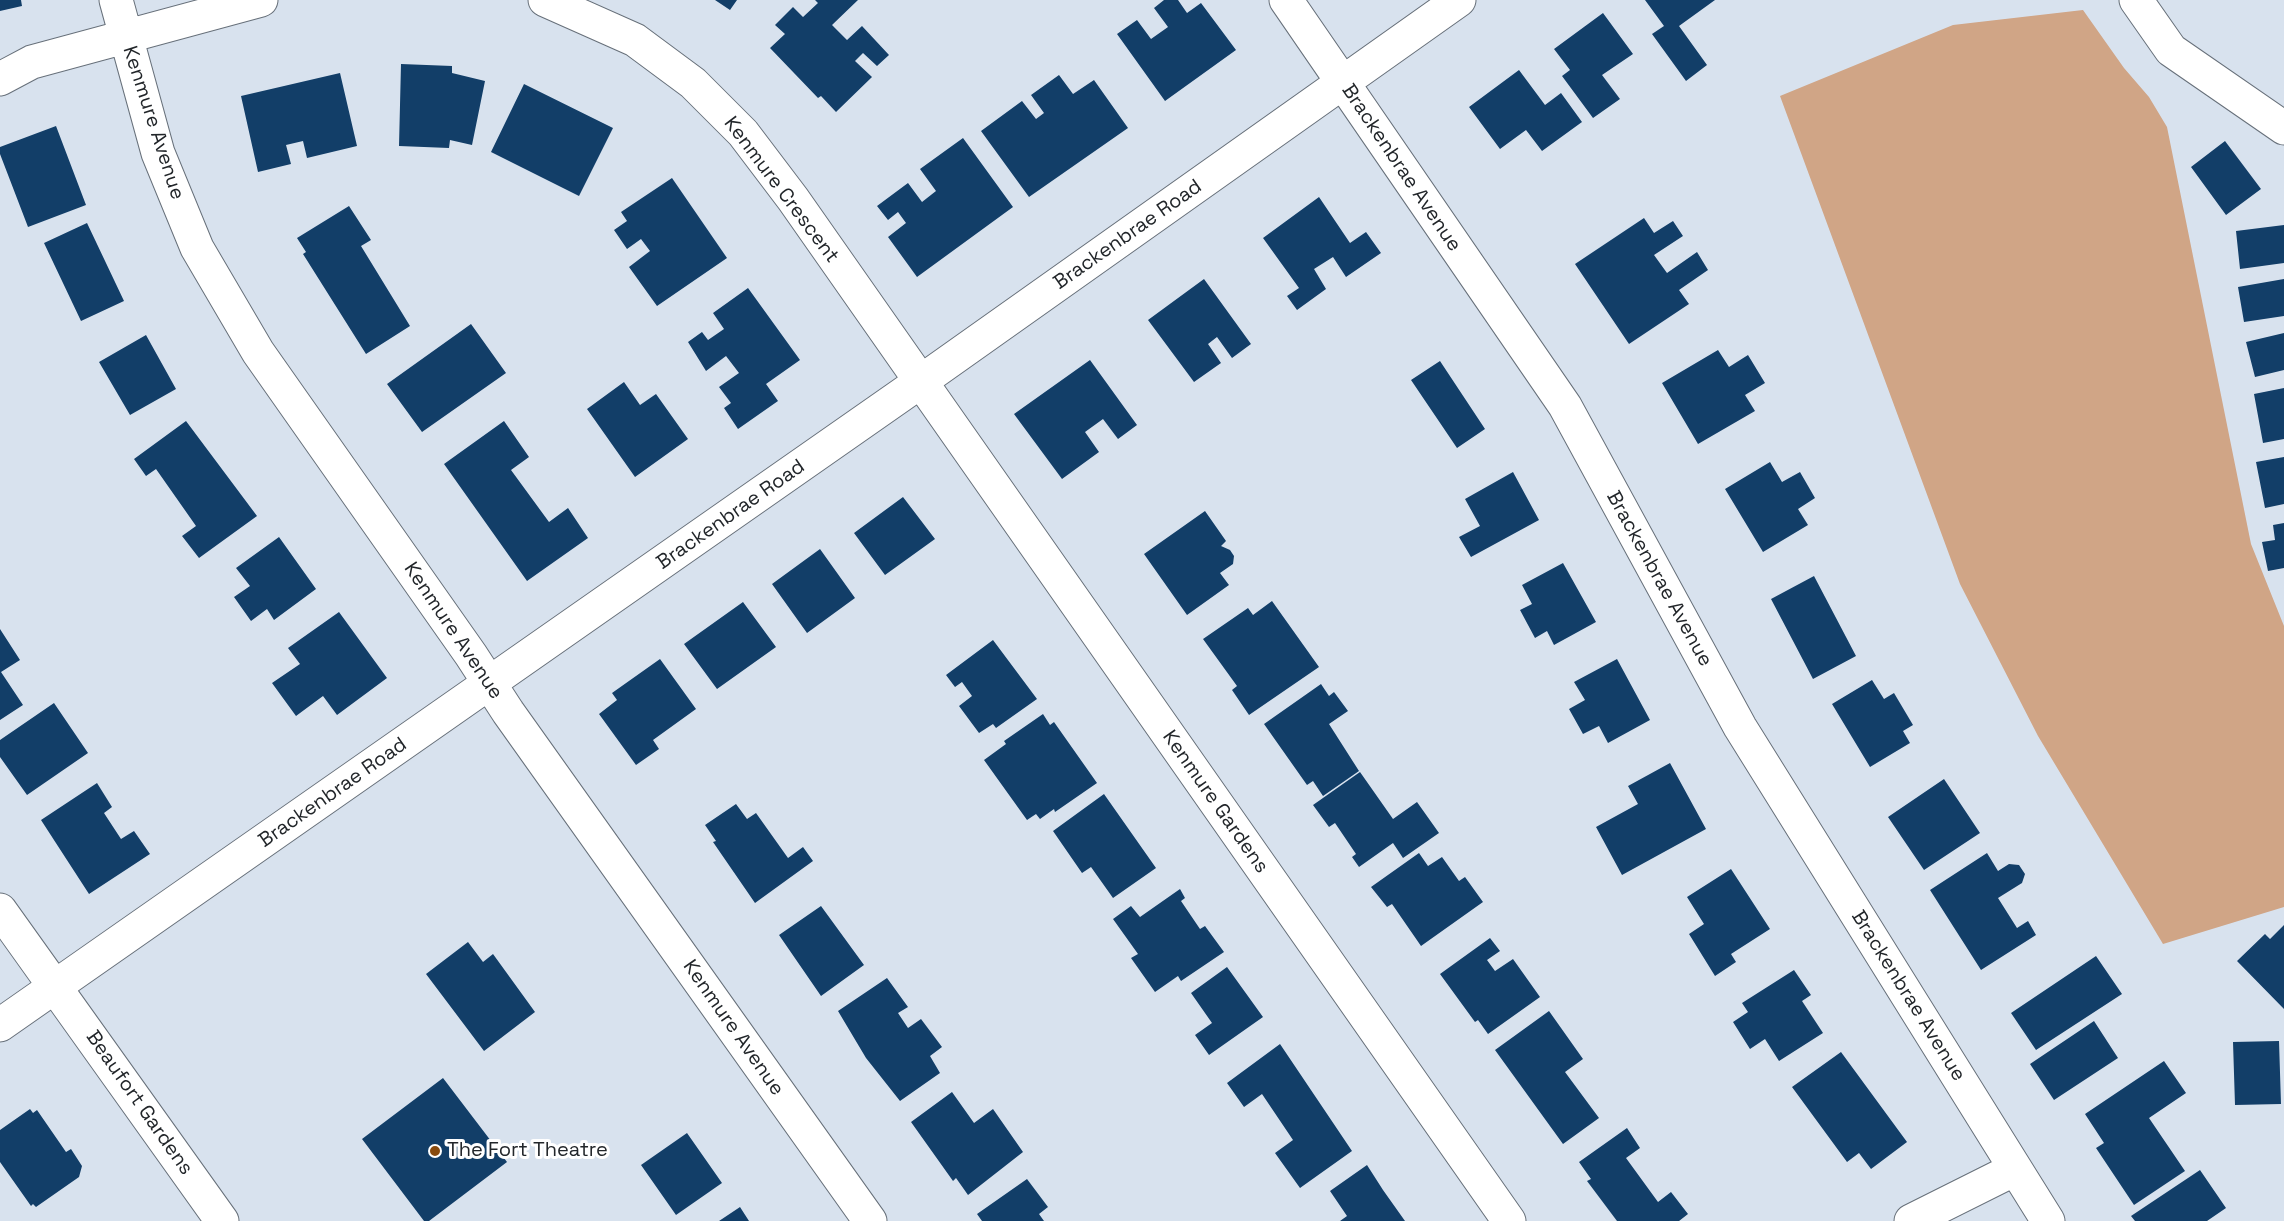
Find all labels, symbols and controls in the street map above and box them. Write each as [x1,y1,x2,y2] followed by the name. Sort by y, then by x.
[117,43,189,203] street label: Kenmure Avenue
[1336,80,1466,256] street label: Brackenbrae Avenue
[718,112,844,268] street label: Kenmure Crescent
[1049,175,1207,295] street label: Brackenbrae Road
[652,455,810,575] street label: Brackenbrae Road
[1601,487,1717,671] street label: Brackenbrae Avenue
[398,558,508,704] street label: Kenmure Avenue
[1157,726,1273,878] street label: Kenmure Gardens
[254,733,412,853] street label: Brackenbrae Road
[1846,906,1970,1086] street label: Brackenbrae Avenue
[677,956,789,1100] street label: Kenmure Avenue
[80,1026,198,1180] street label: Beaufort Gardens
[447,1139,608,1163] place label: The Fort Theatre
[428,1144,442,1158] marker: The Fort Theatre

